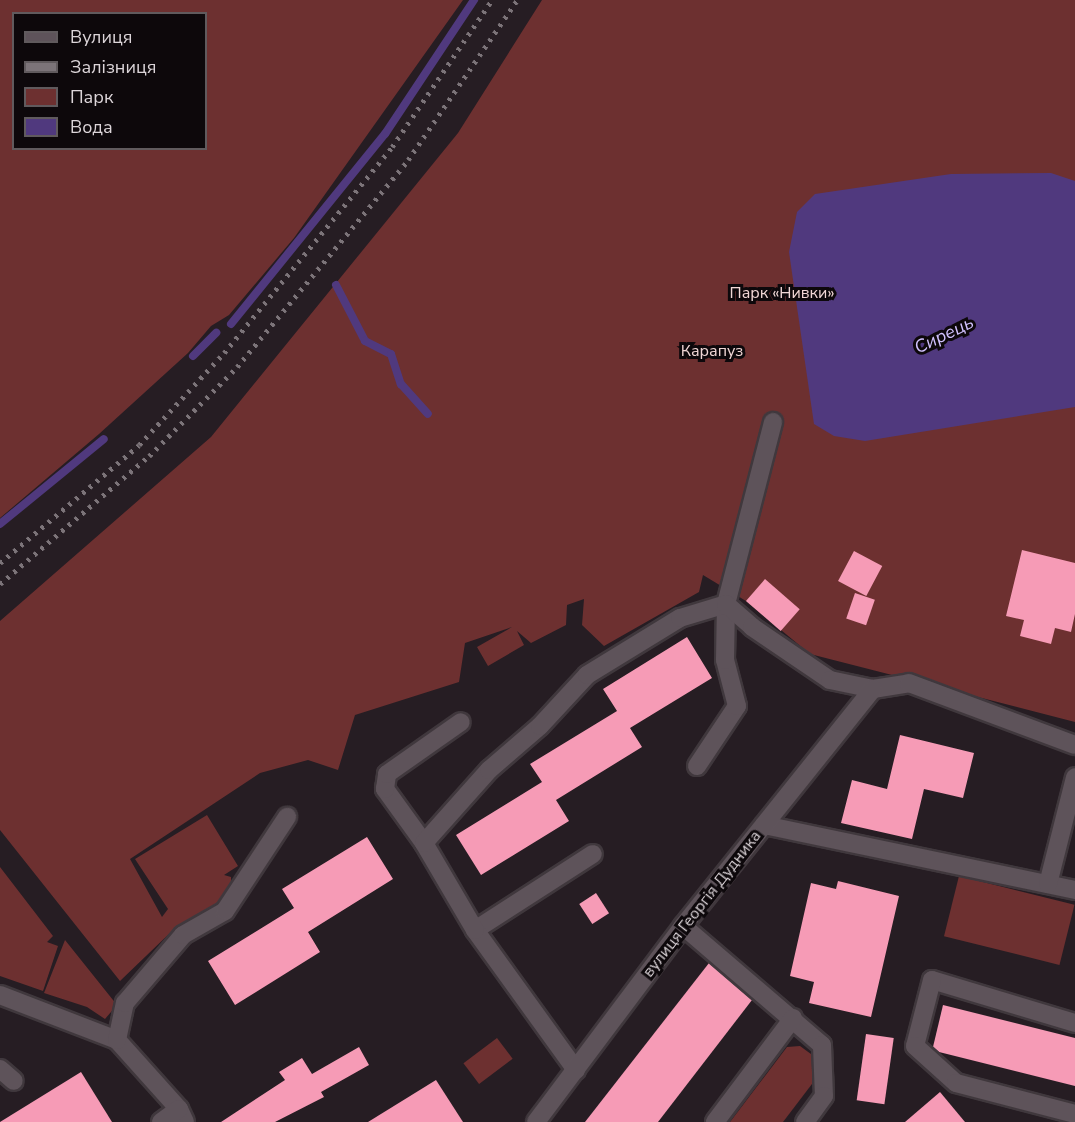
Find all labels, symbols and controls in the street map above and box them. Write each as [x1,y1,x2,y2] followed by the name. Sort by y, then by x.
[12,12,207,150] legend
[70,25,132,49] text: Вулиця
[70,55,156,79] text: Залізниця
[70,85,113,109] text: Парк
[70,115,113,139] text: Вода
[730,283,834,303] park label: Парк «Нивки»
[911,311,977,359] water label: Сирець
[681,341,743,361] park label: Карапуз
[639,827,765,981] street label: вулиця Георгія Дудника

